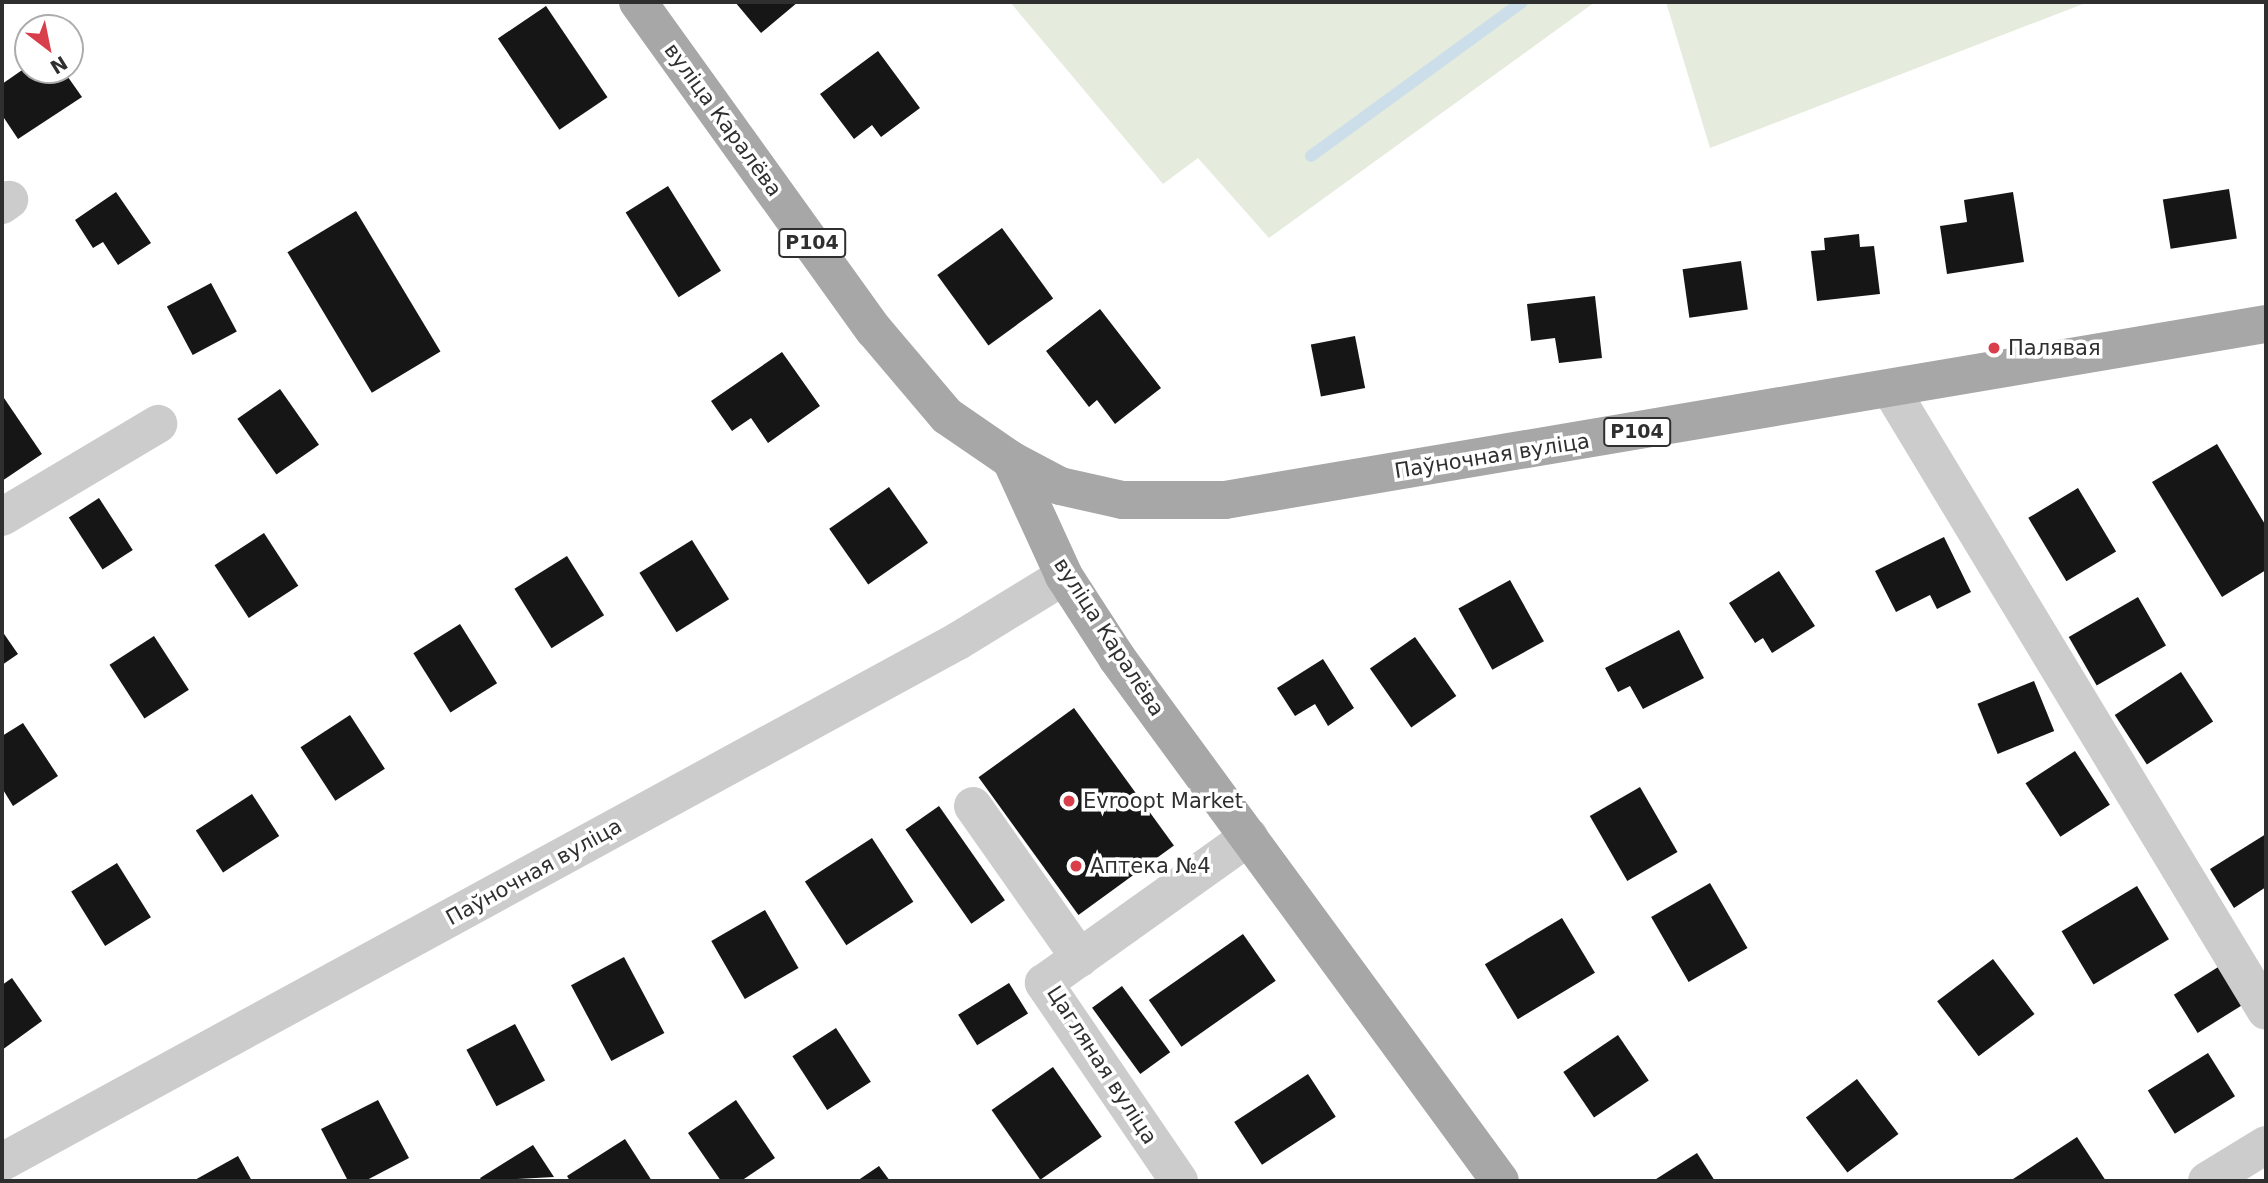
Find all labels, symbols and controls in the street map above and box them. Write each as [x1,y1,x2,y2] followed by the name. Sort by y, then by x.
[14,14,84,84] north arrow
[659,38,787,202] street label: вуліца Каралёва
[46,52,72,79] text: N
[777,228,847,258] road number: Р104
[2008,335,2101,361] place label: Палявая
[1986,340,2002,356] marker: Палявая
[1602,416,1672,448] road number: Р104
[1393,428,1591,484] street label: Паўночная вуліца
[1048,553,1170,721] street label: вуліца Каралёва
[1083,788,1243,814] place label: Evroopt Market
[1061,793,1077,809] marker: Evroopt Market
[442,813,626,931] street label: Паўночная вуліца
[1090,853,1211,879] place label: Аптека №4
[1068,858,1084,874] marker: Аптека №4
[1041,981,1163,1149] street label: Цагляная вуліца

